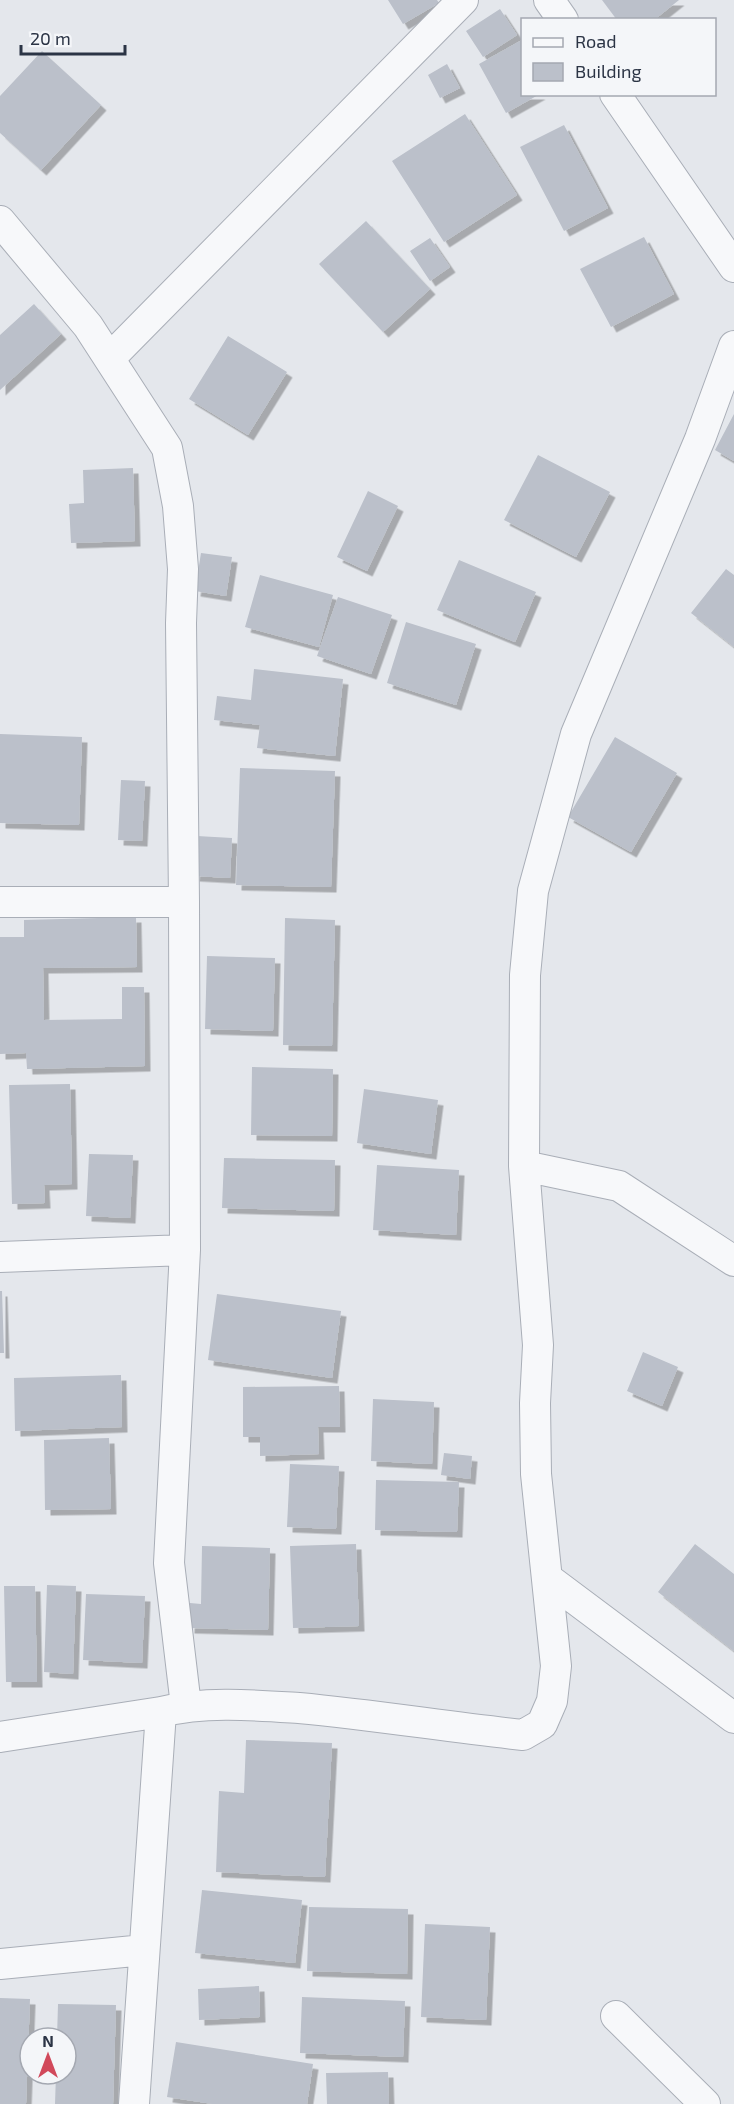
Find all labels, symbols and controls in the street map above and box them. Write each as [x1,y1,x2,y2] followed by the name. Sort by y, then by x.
[21,18,124,56] scale bar
[521,18,716,96] legend
[30,27,71,49] text: 20 m
[575,30,616,52] text: Road
[575,60,642,82] text: Building
[18,2026,78,2086] north arrow
[42,2031,54,2050] text: N

